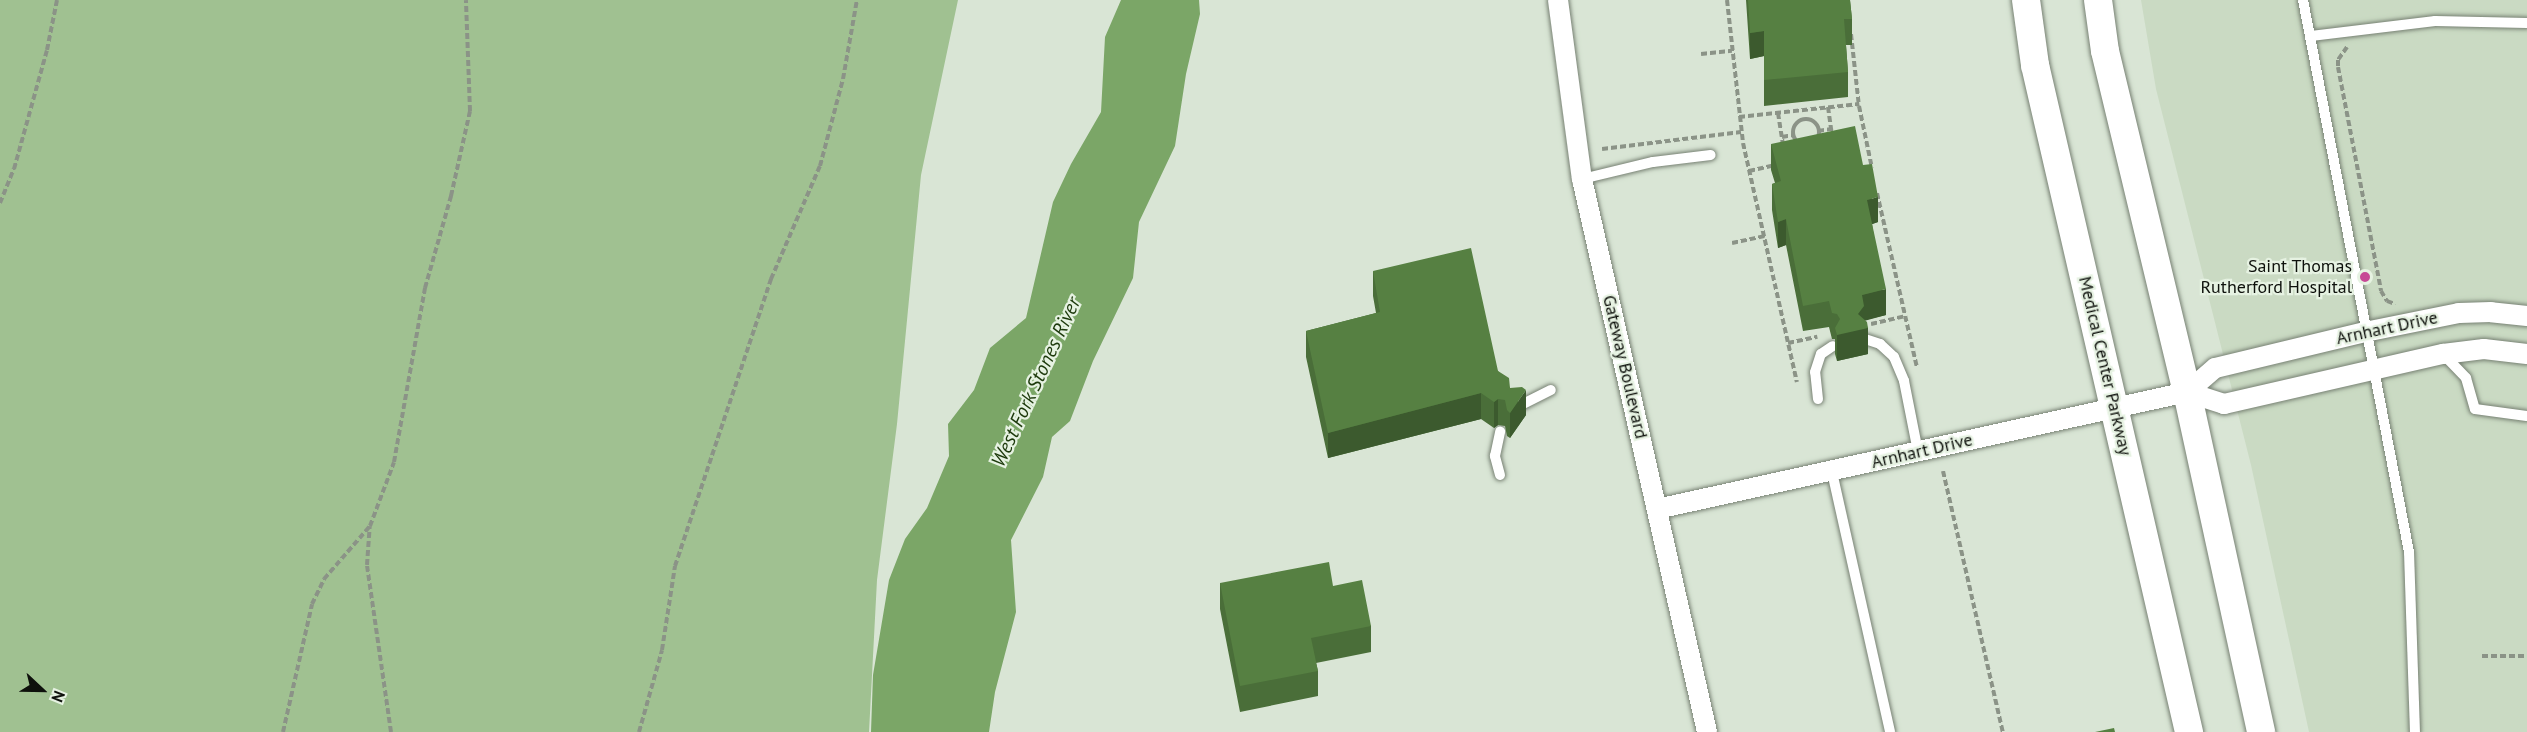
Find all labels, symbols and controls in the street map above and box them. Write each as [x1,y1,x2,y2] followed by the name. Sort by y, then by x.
[2201,256,2352,298] place label: Saint Thomas Rutherford Hospital
[2356,268,2374,286] marker: Saint Thomas Rutherford Hospital
[2074,274,2136,458] street label: Medical Center Parkway
[986,293,1086,471] water label: West Fork Stones River
[1598,293,1652,441] street label: Gateway Boulevard
[2334,307,2440,349] street label: Arnhart Drive
[1869,429,1975,473] street label: Arnhart Drive
[12,660,72,720] north arrow
[47,688,70,705] text: N

